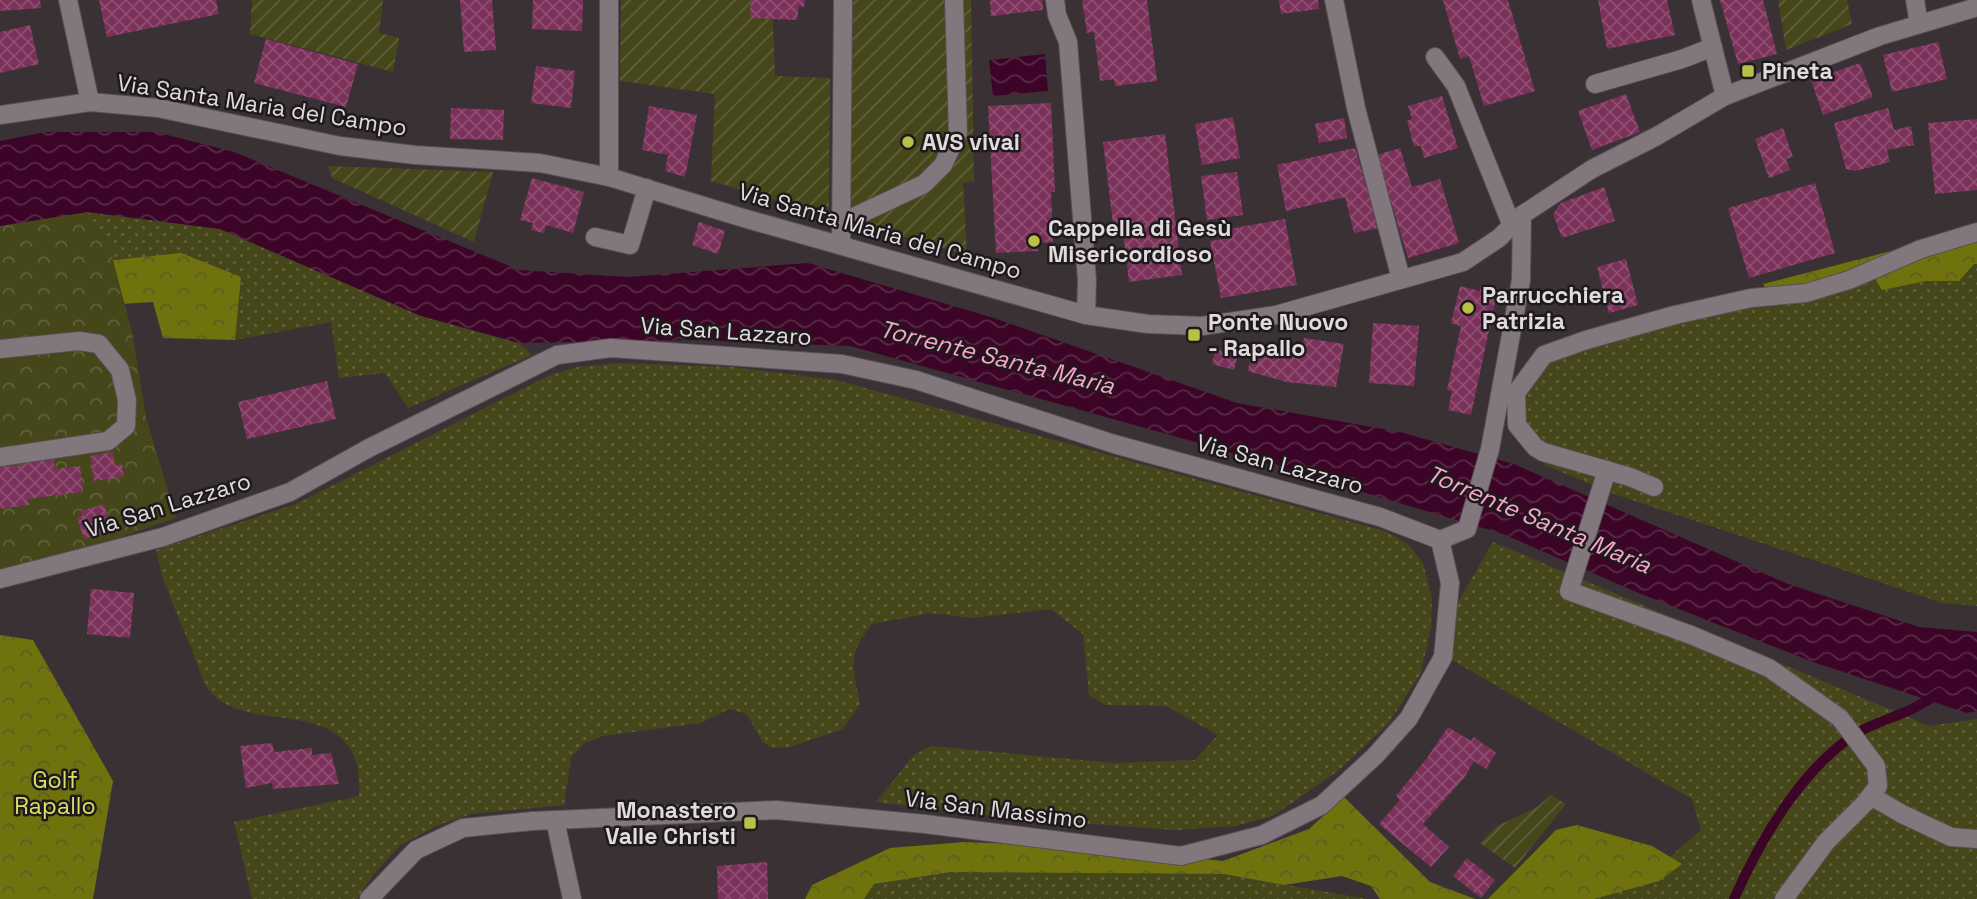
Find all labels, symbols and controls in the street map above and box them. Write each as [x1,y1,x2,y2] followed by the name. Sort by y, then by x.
[1762,56,1833,86] place label: Pineta
[1740,63,1756,79] marker: Pineta
[115,67,409,143] street label: Via Santa Maria del Campo
[922,127,1020,157] place label: AVS vivai
[900,134,916,150] marker: AVS vivai
[735,176,1025,286] street label: Via Santa Maria del Campo
[1048,213,1231,269] place label: Cappella di Gesù Misericordioso
[1026,233,1042,249] marker: Cappella di Gesù Misericordioso
[1482,280,1624,336] place label: Parrucchiera Patrizia
[1460,300,1476,316] marker: Parrucchiera Patrizia
[1208,307,1348,363] place label: Ponte Nuovo - Rapallo
[639,310,813,352] street label: Via San Lazzaro
[876,313,1118,401] water label: Torrente Santa Maria
[1186,327,1202,343] marker: Ponte Nuovo - Rapallo
[1193,427,1367,501] street label: Via San Lazzaro
[1422,458,1656,580] water label: Torrente Santa Maria
[82,466,254,544] street label: Via San Lazzaro
[14,765,96,821] park label: Golf Rapallo
[903,783,1089,835] street label: Via San Massimo
[605,795,736,851] place label: Monastero Valle Christi
[742,815,758,831] marker: Monastero Valle Christi

